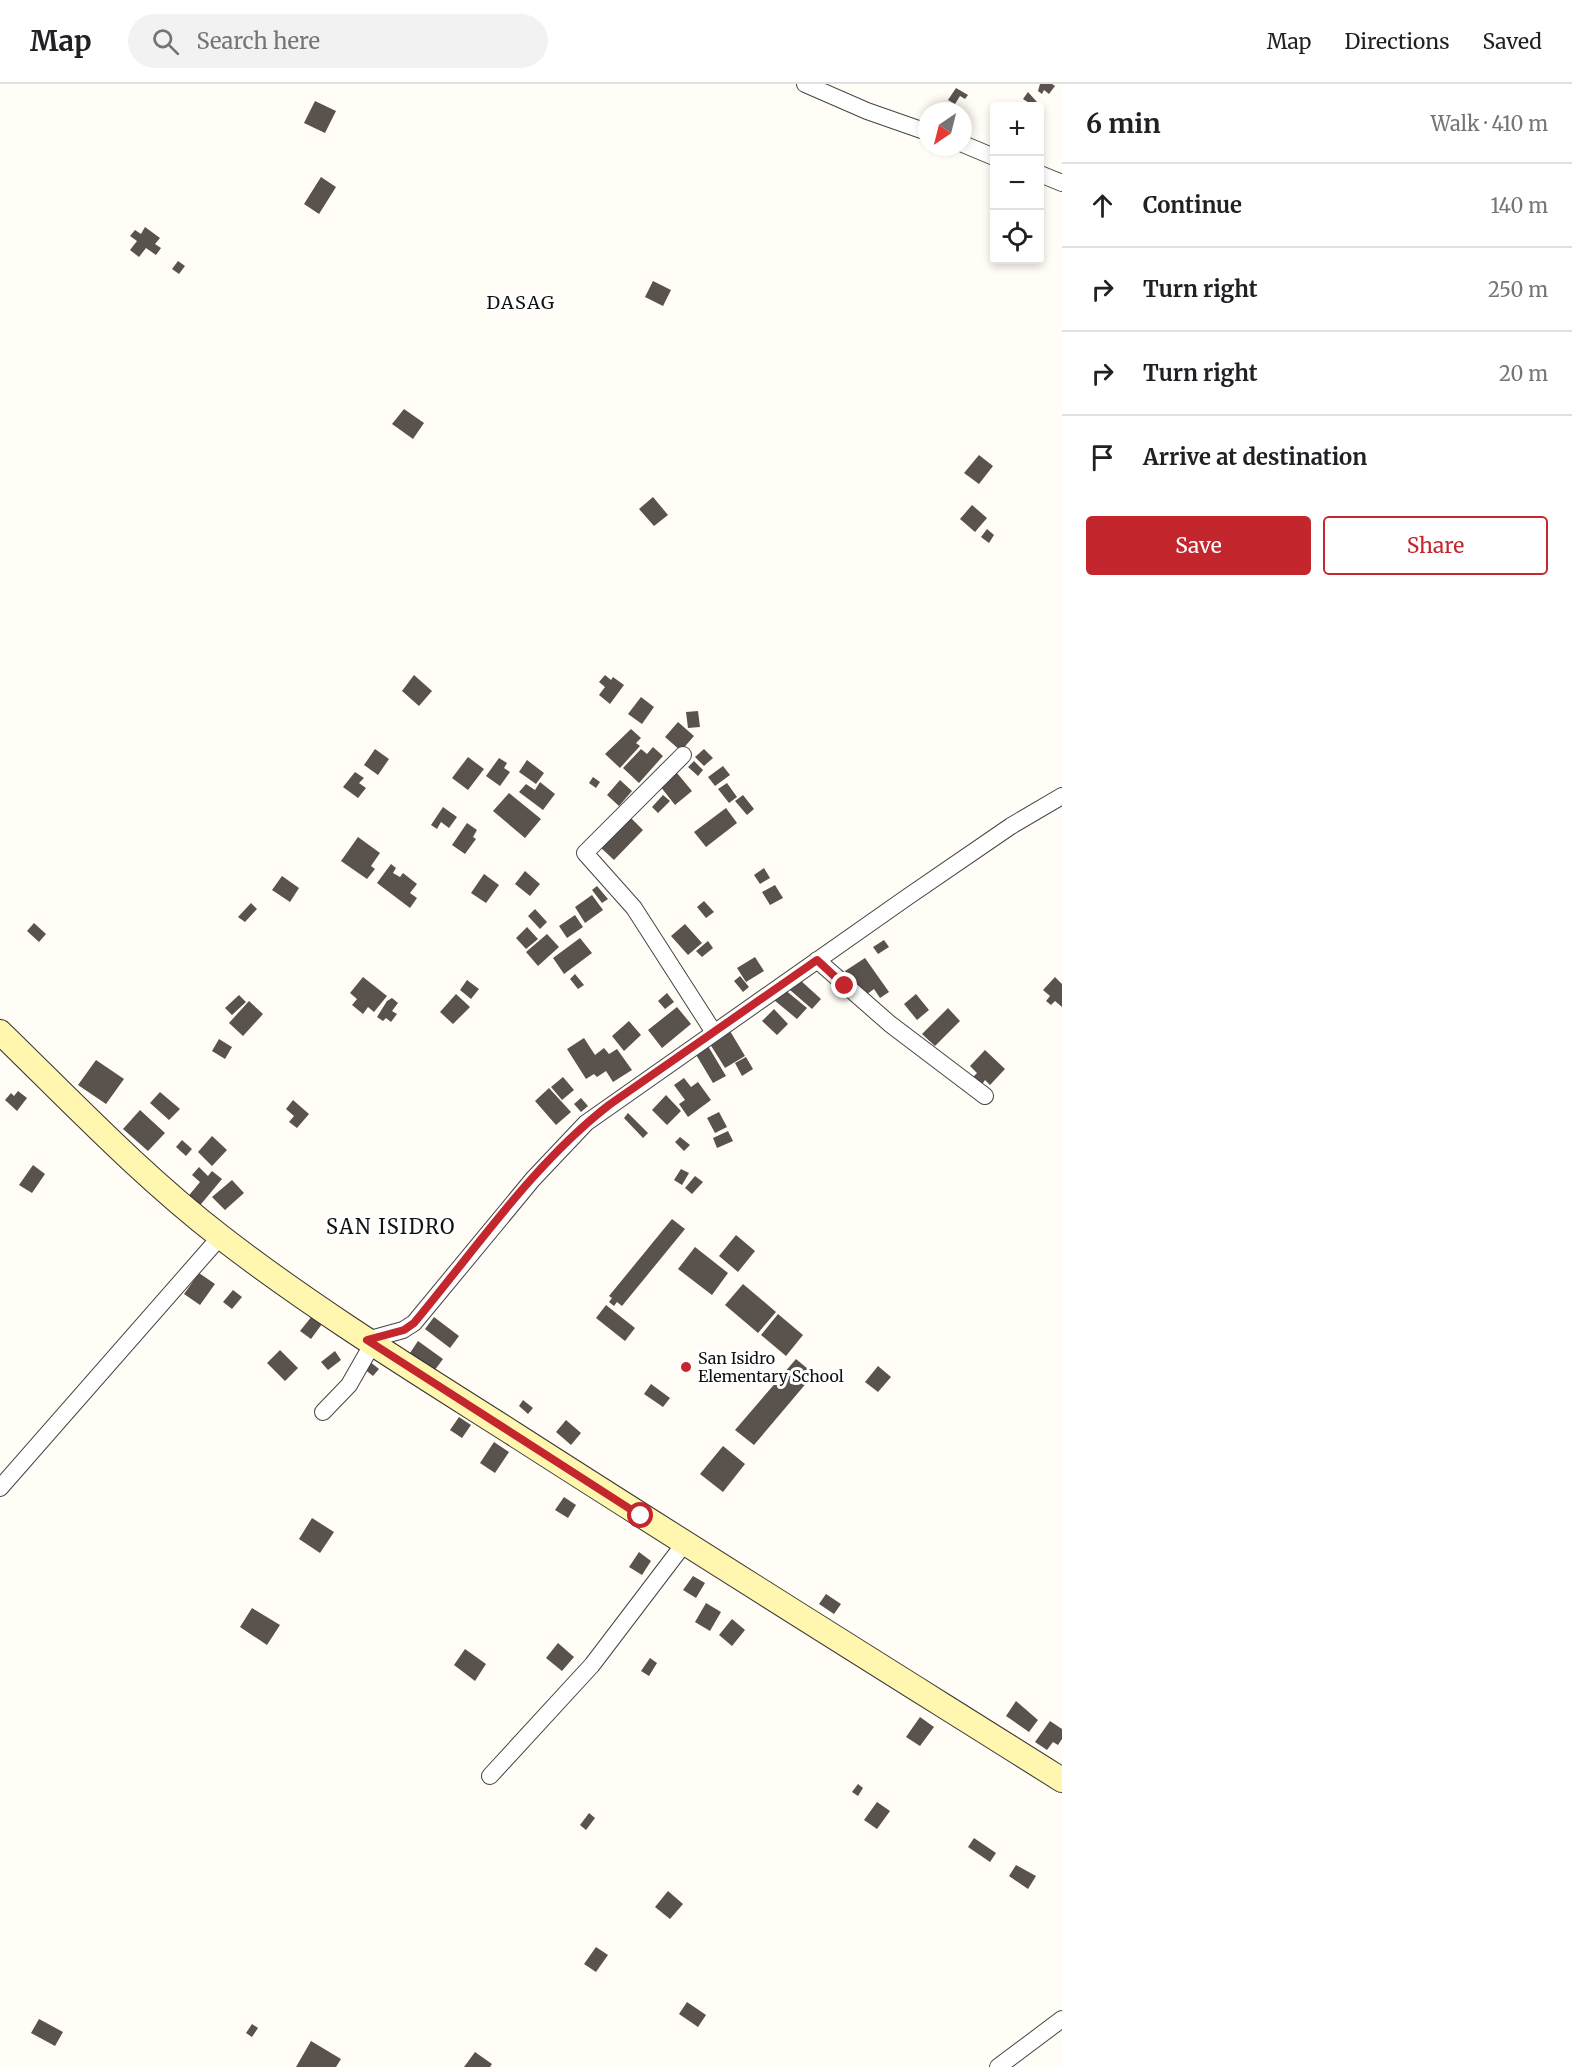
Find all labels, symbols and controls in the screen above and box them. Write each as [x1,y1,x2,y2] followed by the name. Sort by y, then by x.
[128,14,548,68] search box
[30,23,92,59] text: Map
[149,25,182,58] icon: search
[197,27,320,55] text: Search here
[1267,28,1311,55] text: Map
[1344,28,1449,55] text: Directions
[1482,28,1542,55] text: Saved
[918,102,972,156] north arrow
[990,102,1044,264] map controls
[990,102,1044,156] button: +
[1086,107,1161,140] text: 6 min
[1431,111,1548,136] text: Walk · 410 m
[990,156,1044,210] button: −
[1086,189,1119,222] icon: ahead
[1143,191,1242,219] text: Continue
[1491,193,1548,218] text: 140 m
[990,210,1044,264] button: locate
[1086,273,1119,306] icon: right
[1143,275,1257,303] text: Turn right
[1488,277,1548,302] text: 250 m
[486,291,556,314] district label: DASAG
[1086,357,1119,390] icon: right
[1143,359,1257,387] text: Turn right
[1499,361,1548,386] text: 20 m
[1086,441,1119,474] icon: arrive
[1143,443,1367,471] text: Arrive at destination
[1086,516,1311,575] button: Save
[1323,516,1548,575] button: Share
[831,972,857,998] route end
[326,1214,456,1239] district label: SAN ISIDRO
[698,1348,844,1386] place label: San Isidro Elementary School
[679,1360,693,1374] marker: San Isidro Elementary School
[627,1502,653,1528] route start

